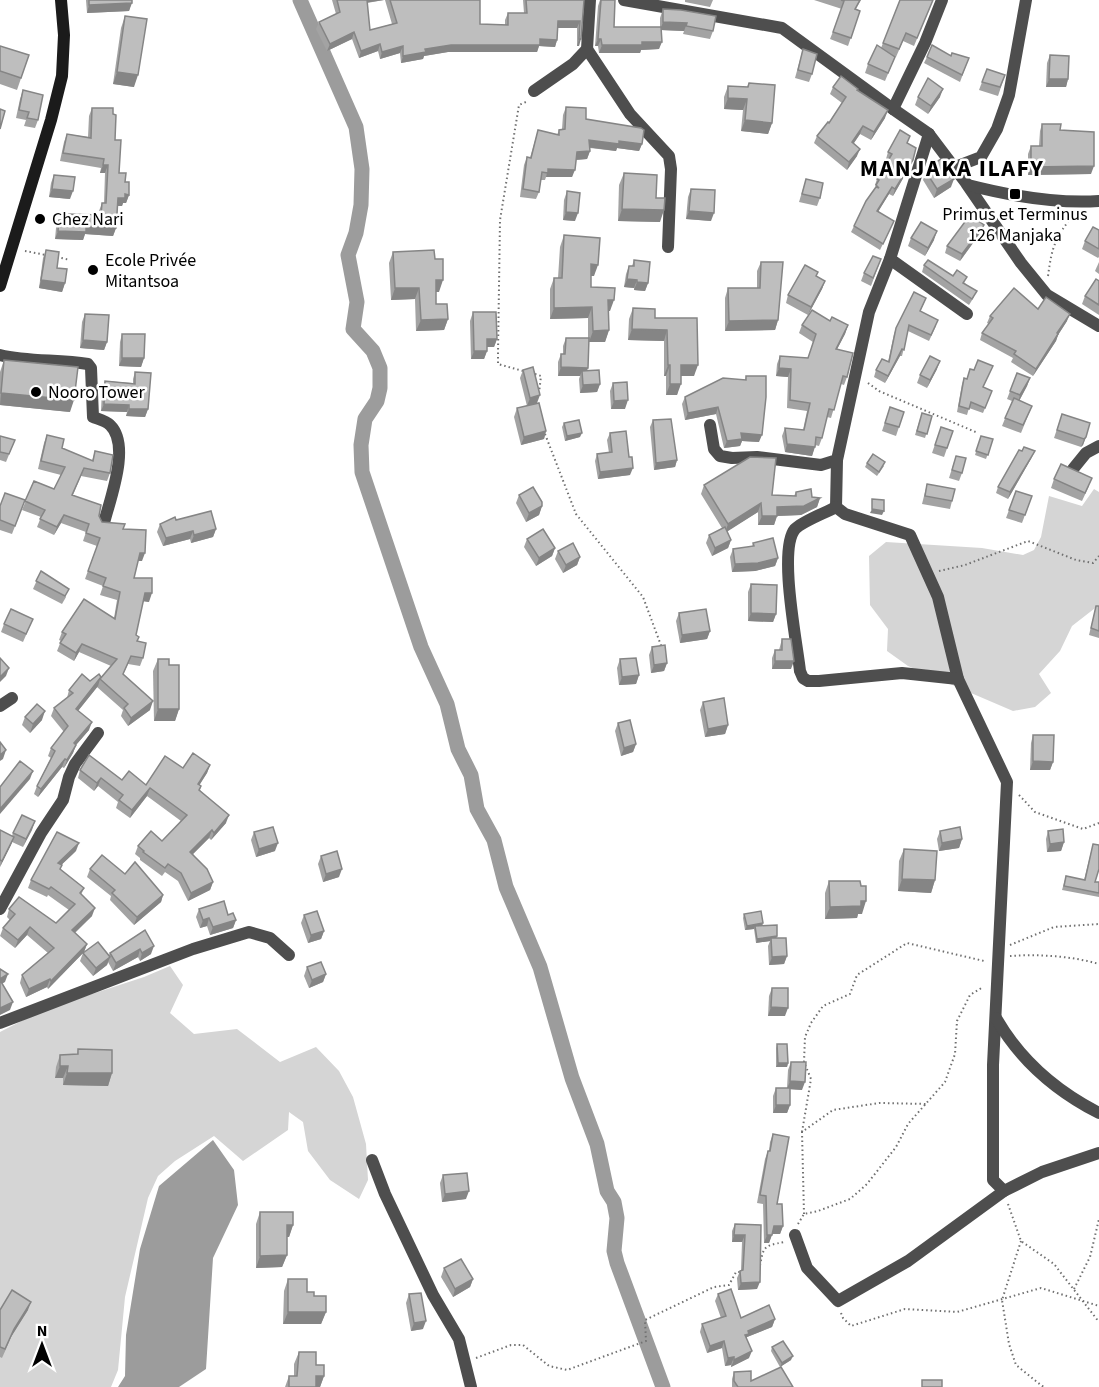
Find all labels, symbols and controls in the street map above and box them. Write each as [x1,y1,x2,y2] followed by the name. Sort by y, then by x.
[860,151,1044,186] district label: MANJAKA ILAFY
[1008,187,1022,201] marker: Primus et Terminus 126 Manjaka
[942,202,1088,248] place label: Primus et Terminus 126 Manjaka
[52,207,124,232] place label: Chez Nari
[33,212,47,226] marker: Chez Nari
[105,248,196,294] place label: Ecole Privée Mitantsoa
[86,263,100,277] marker: Ecole Privée Mitantsoa
[48,380,146,405] place label: Nooro Tower
[29,385,43,399] marker: Nooro Tower
[12,1315,72,1375] north arrow
[37,1320,47,1342] text: N

